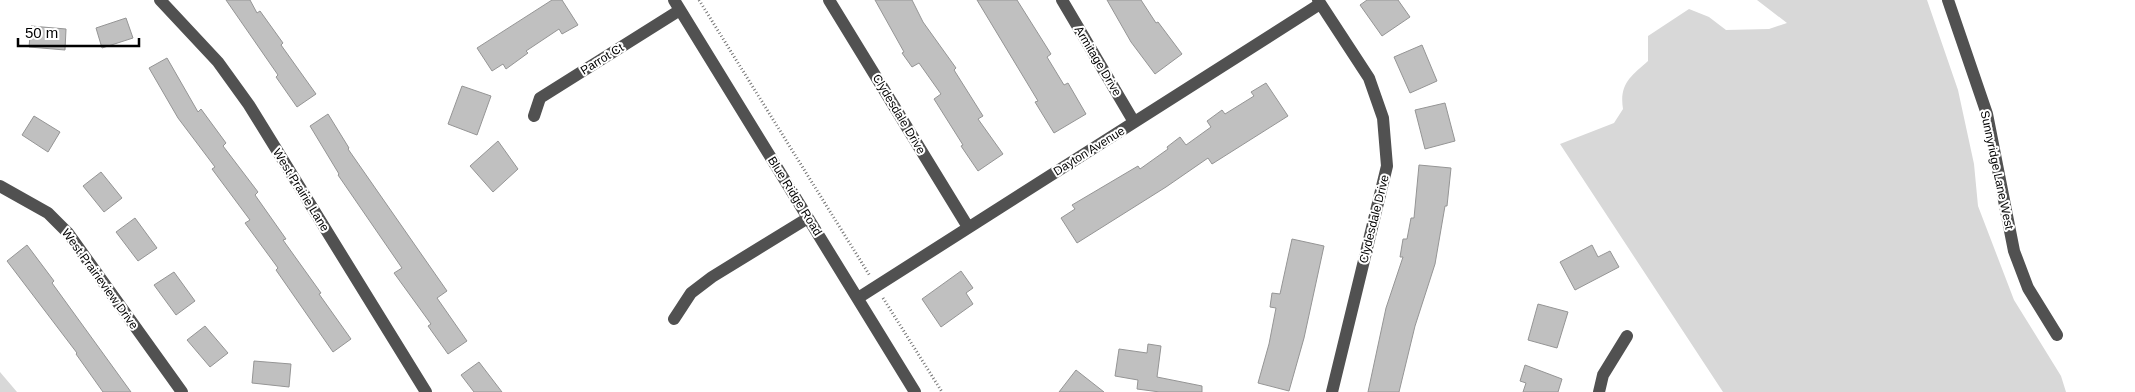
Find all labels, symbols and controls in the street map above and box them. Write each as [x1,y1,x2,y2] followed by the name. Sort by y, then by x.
[18,15,139,47] scale bar
[1072,23,1125,99] street label: Armitage Drive
[25,24,58,41] text: 50 m
[578,40,627,78] street label: Parrot Ct
[870,72,929,157] street label: Clydesdale Drive
[1978,109,2017,231] street label: Sunnyridge Lane West
[1051,123,1127,178] street label: Dayton Avenue
[270,146,332,234] street label: West Prairie Lane
[765,154,825,238] street label: Blue Ridge Road
[1356,173,1392,265] street label: Clydesdale Drive
[59,226,141,332] street label: West Prairieview Drive

